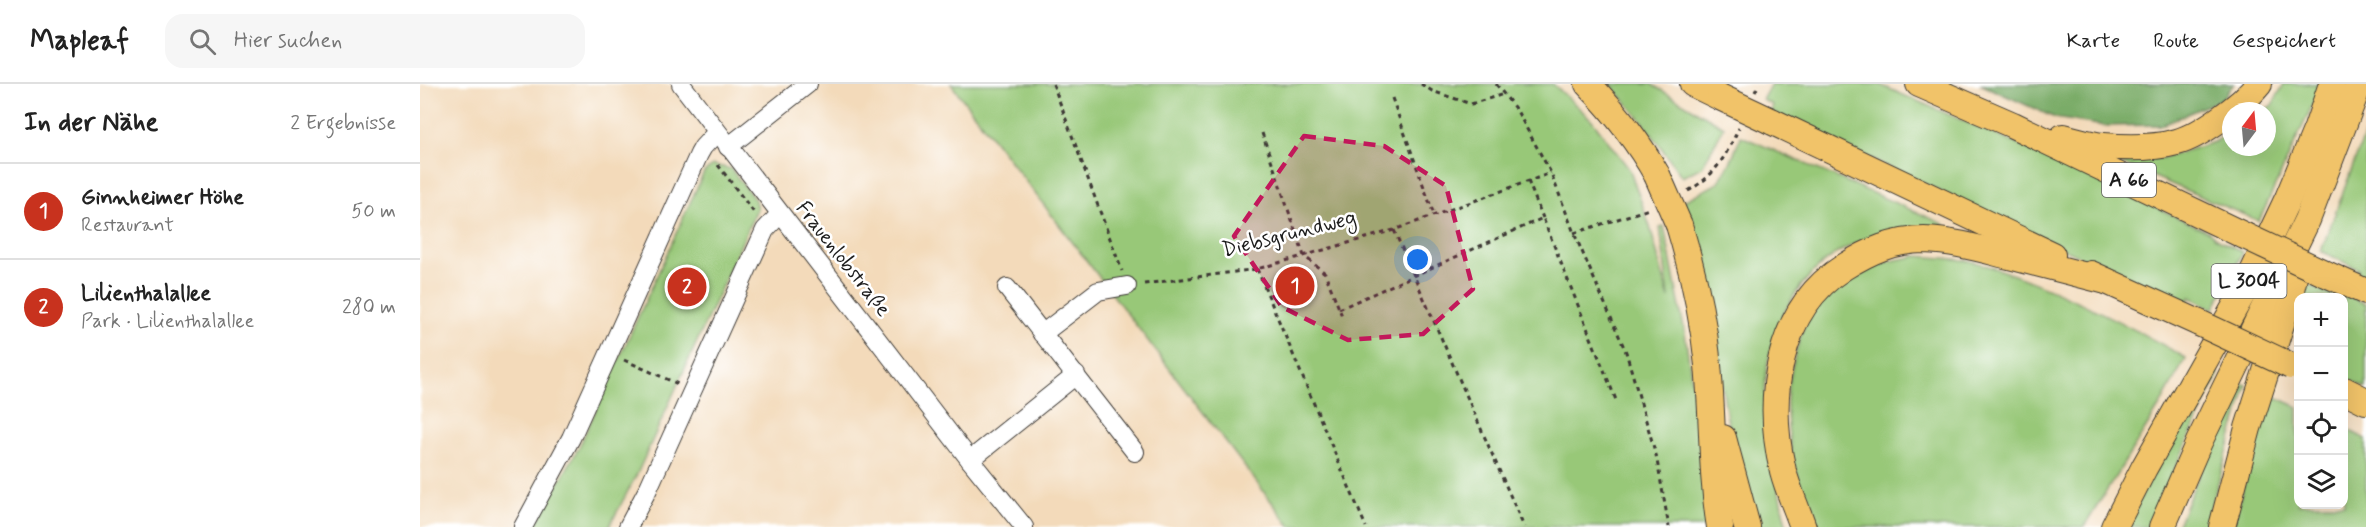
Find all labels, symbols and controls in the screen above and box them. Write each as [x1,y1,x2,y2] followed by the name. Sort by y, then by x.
[165,14,585,68] search box
[30,23,129,60] text: Mapleaf
[186,25,219,58] icon: search
[234,27,342,55] text: Hier suchen
[2067,27,2120,55] text: Karte
[2153,27,2199,55] text: Route
[2232,27,2336,55] text: Gespeichert
[2222,102,2276,156] north arrow
[24,106,158,140] text: In der Nähe
[290,110,396,137] text: 2 Ergebnisse
[2102,163,2156,197] road number: A 66
[81,184,244,212] text: Ginnheimer Höhe
[789,195,897,323] street label: Frauenlobstraße
[39,198,48,225] text: 1
[351,198,396,225] text: 50 m
[1219,204,1359,265] street label: Diebsgrundweg
[81,212,174,239] text: Restaurant
[1403,245,1432,274] your location
[668,264,706,310] pin: 2
[1276,264,1314,308] pin: 1
[2212,264,2286,298] road number: L 3004
[81,280,211,308] text: Lilienthalallee
[2294,293,2348,509] map controls
[2294,293,2348,347] button: +
[39,294,48,321] text: 2
[342,294,396,321] text: 280 m
[81,308,254,335] text: Park · Lilienthalallee
[2294,347,2348,401] button: −
[2294,401,2348,455] button: locate
[2294,455,2348,509] button: layers

